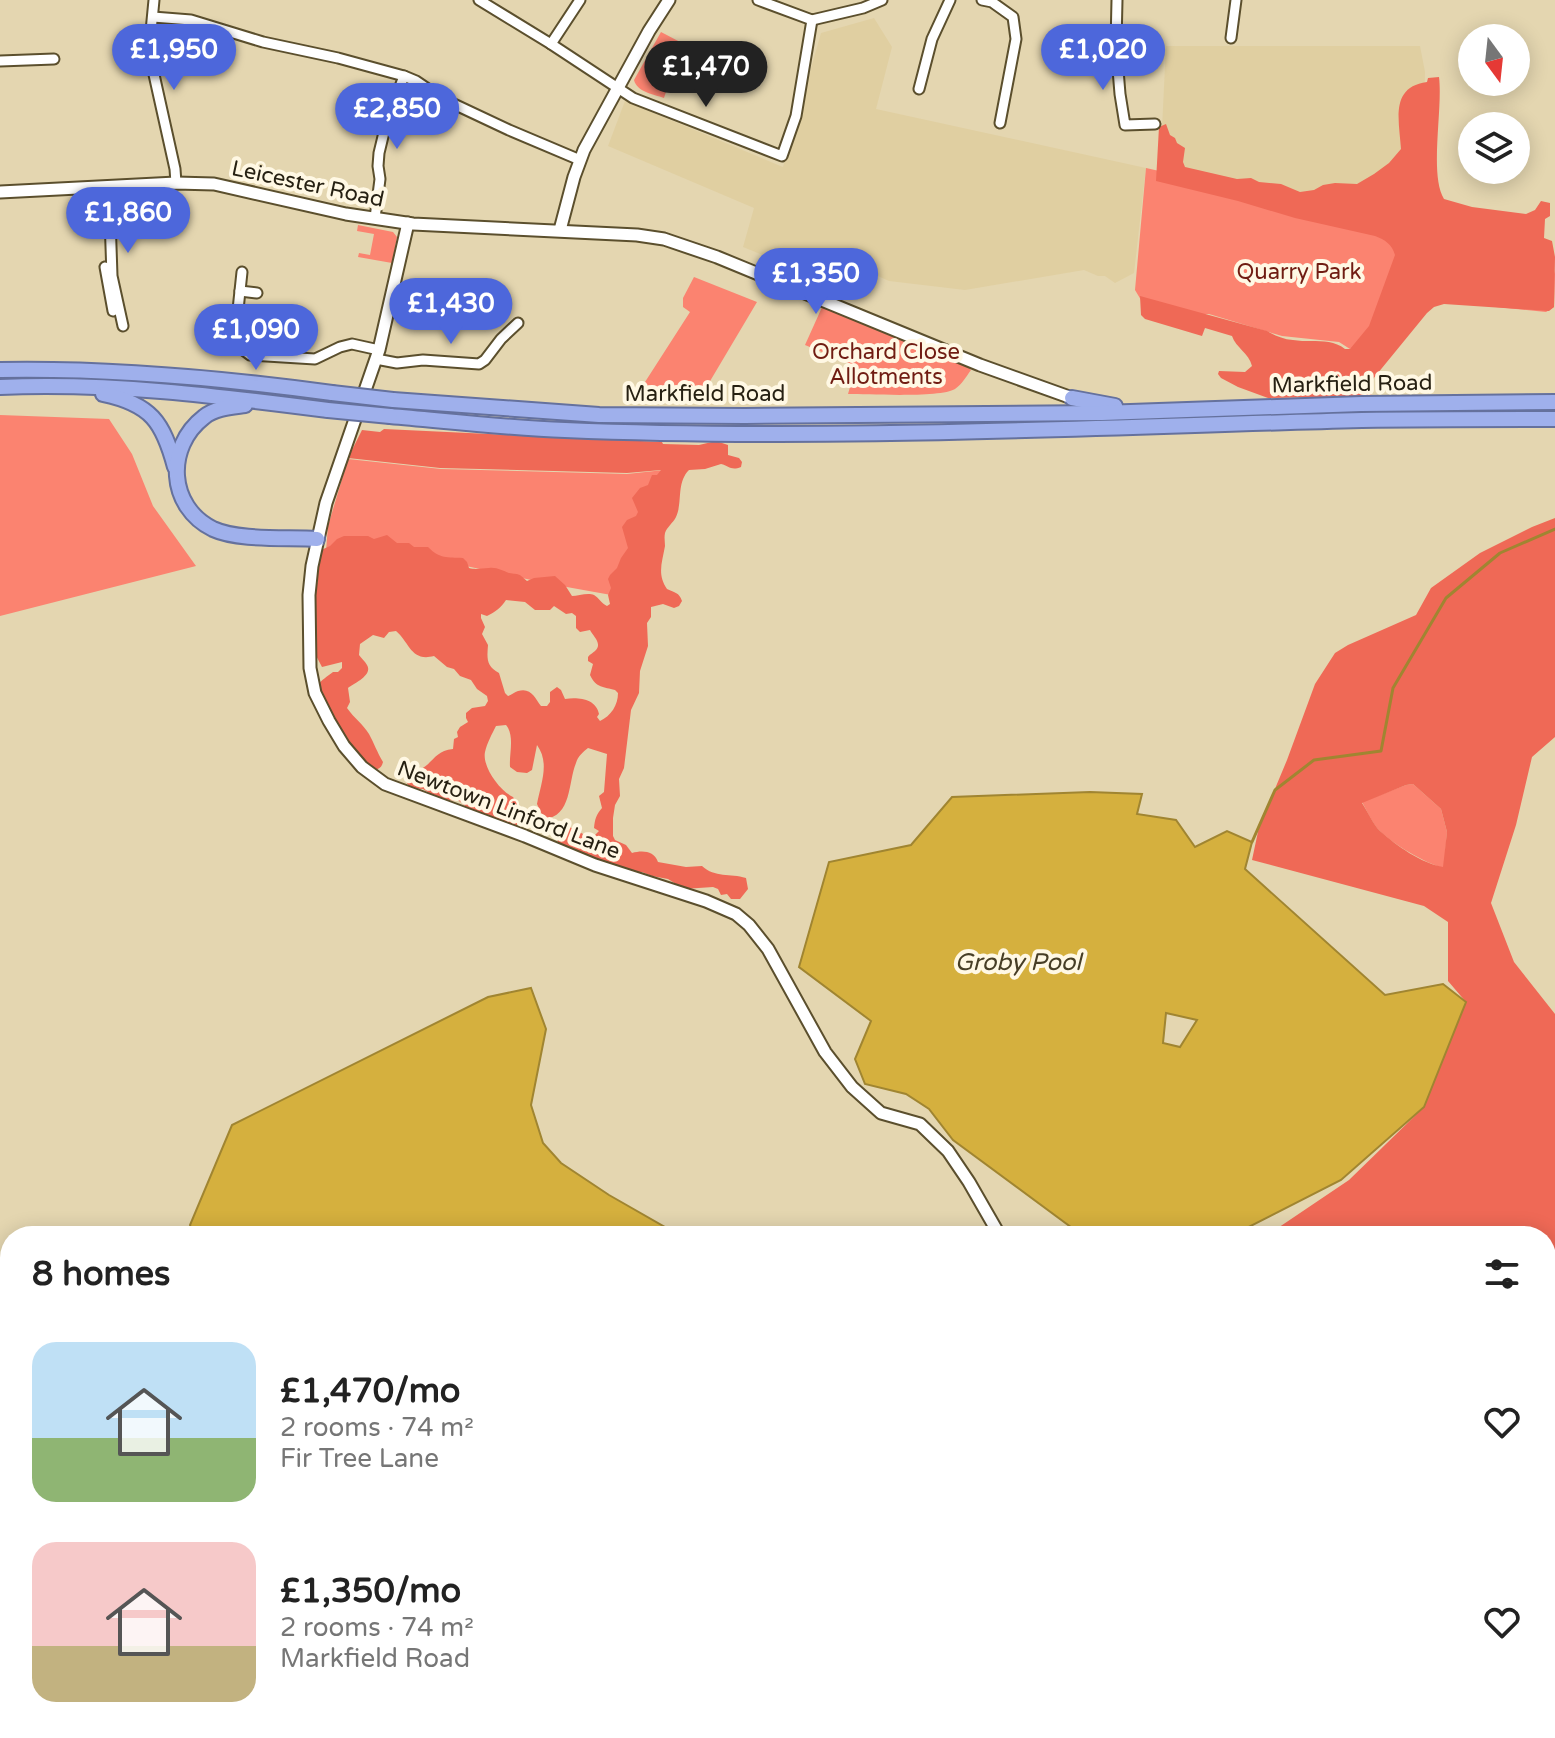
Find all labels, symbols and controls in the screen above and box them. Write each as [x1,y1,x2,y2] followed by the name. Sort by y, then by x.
[109,24,239,92] pin: £1,950
[1038,24,1168,92] pin: £1,020
[1458,24,1530,96] north arrow
[1458,24,1530,184] map controls
[130,34,218,65] text: £1,950
[1059,34,1147,65] text: £1,020
[641,41,771,109] pin: £1,470
[662,51,750,82] text: £1,470
[332,83,462,151] pin: £2,850
[353,93,441,124] text: £2,850
[1458,112,1530,184] button: layers
[229,155,386,213] street label: Leicester Road
[63,187,193,255] pin: £1,860
[84,197,172,228] text: £1,860
[751,248,881,316] pin: £1,350
[772,258,860,289] text: £1,350
[1237,259,1361,285] park label: Quarry Park
[386,278,516,346] pin: £1,430
[407,288,495,319] text: £1,430
[191,304,321,372] pin: £1,090
[212,314,300,345] text: £1,090
[812,339,960,390] park label: Orchard Close Allotments
[1271,370,1433,398] street label: Markfield Road
[625,381,785,407] street label: Markfield Road
[394,755,624,864] street label: Newtown Linford Lane
[955,948,1084,977] water label: Groby Pool
[1480,1252,1524,1296] icon: filters
[32,1254,170,1295] text: 8 homes
[280,1371,461,1412] text: £1,470/mo
[96,1374,192,1470] icon: home
[1480,1400,1524,1444] icon: heart
[280,1412,474,1443] text: 2 rooms · 74 m²
[280,1443,439,1474] text: Fir Tree Lane
[280,1571,461,1612] text: £1,350/mo
[96,1574,192,1670] icon: home
[1480,1600,1524,1644] icon: heart
[280,1612,474,1643] text: 2 rooms · 74 m²
[280,1643,470,1674] text: Markfield Road

